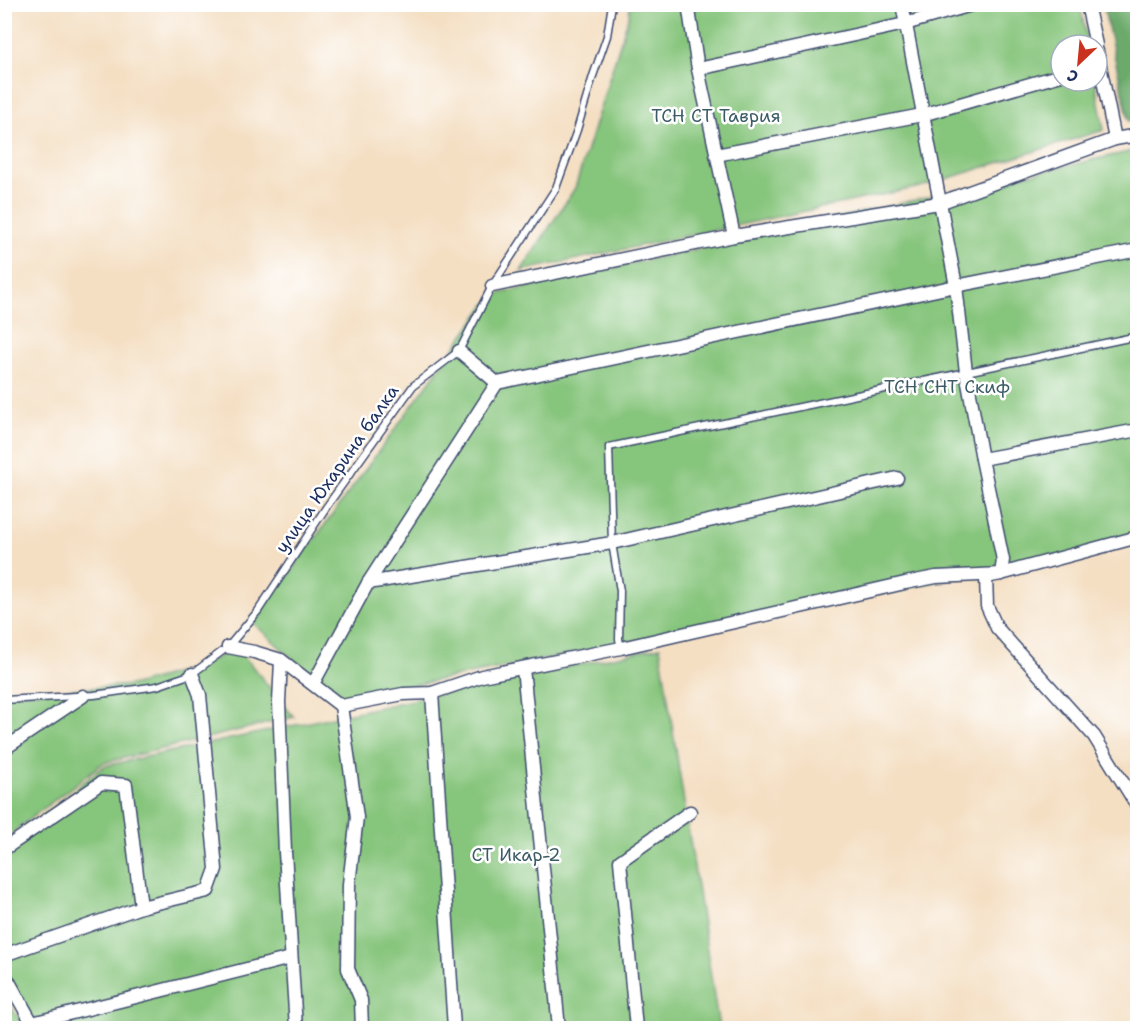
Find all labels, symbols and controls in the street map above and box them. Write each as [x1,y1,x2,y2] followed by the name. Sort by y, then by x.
[1049,33,1109,93] north arrow
[1063,64,1082,88] text: С
[651,104,781,128] park label: ТСН СТ Таврия
[884,375,1010,399] park label: ТСН СНТ Скиф
[270,380,404,558] street label: улица Юхарина балка
[471,843,561,867] park label: СТ Икар-2

